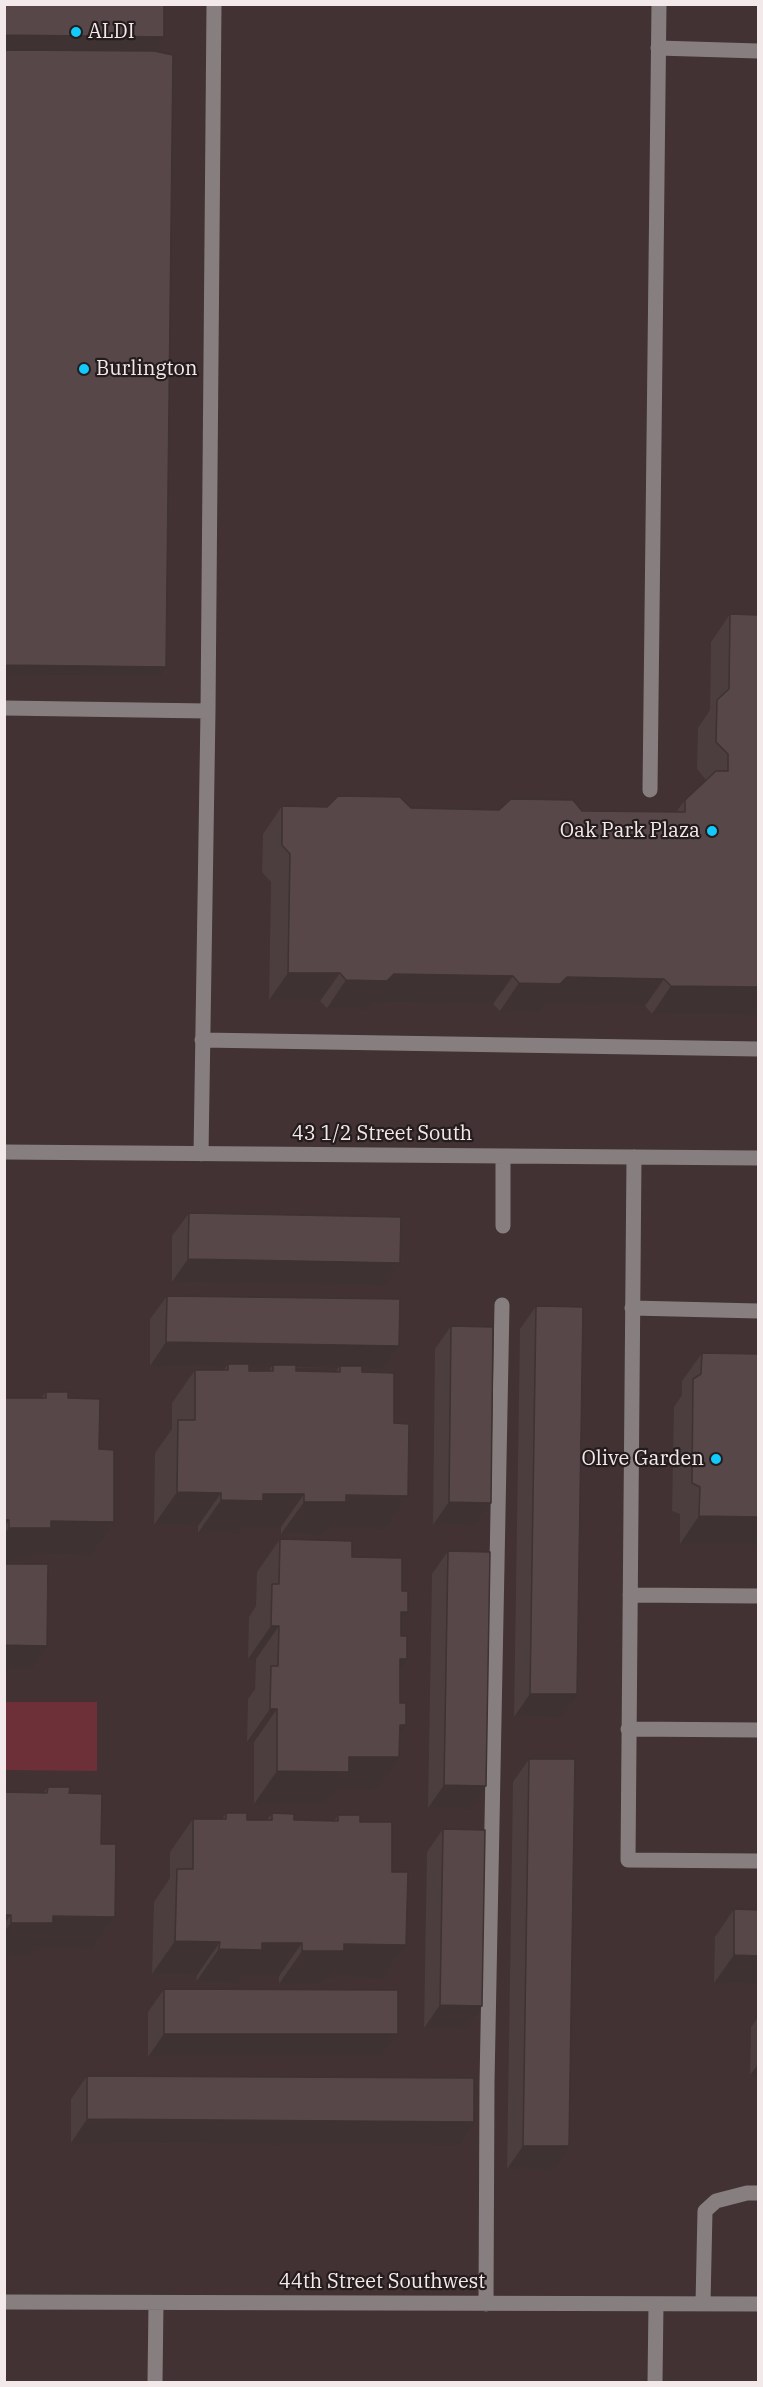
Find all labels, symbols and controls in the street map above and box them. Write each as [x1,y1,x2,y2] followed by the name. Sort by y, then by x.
[88,20,135,44] place label: ALDI
[69,25,83,39] marker: ALDI
[96,357,198,381] place label: Burlington
[77,362,91,376] marker: Burlington
[560,819,700,843] place label: Oak Park Plaza
[705,824,719,838] marker: Oak Park Plaza
[292,1122,472,1146] street label: 43 1/2 Street South
[581,1447,704,1471] place label: Olive Garden
[709,1452,723,1466] marker: Olive Garden
[279,2270,485,2294] street label: 44th Street Southwest

